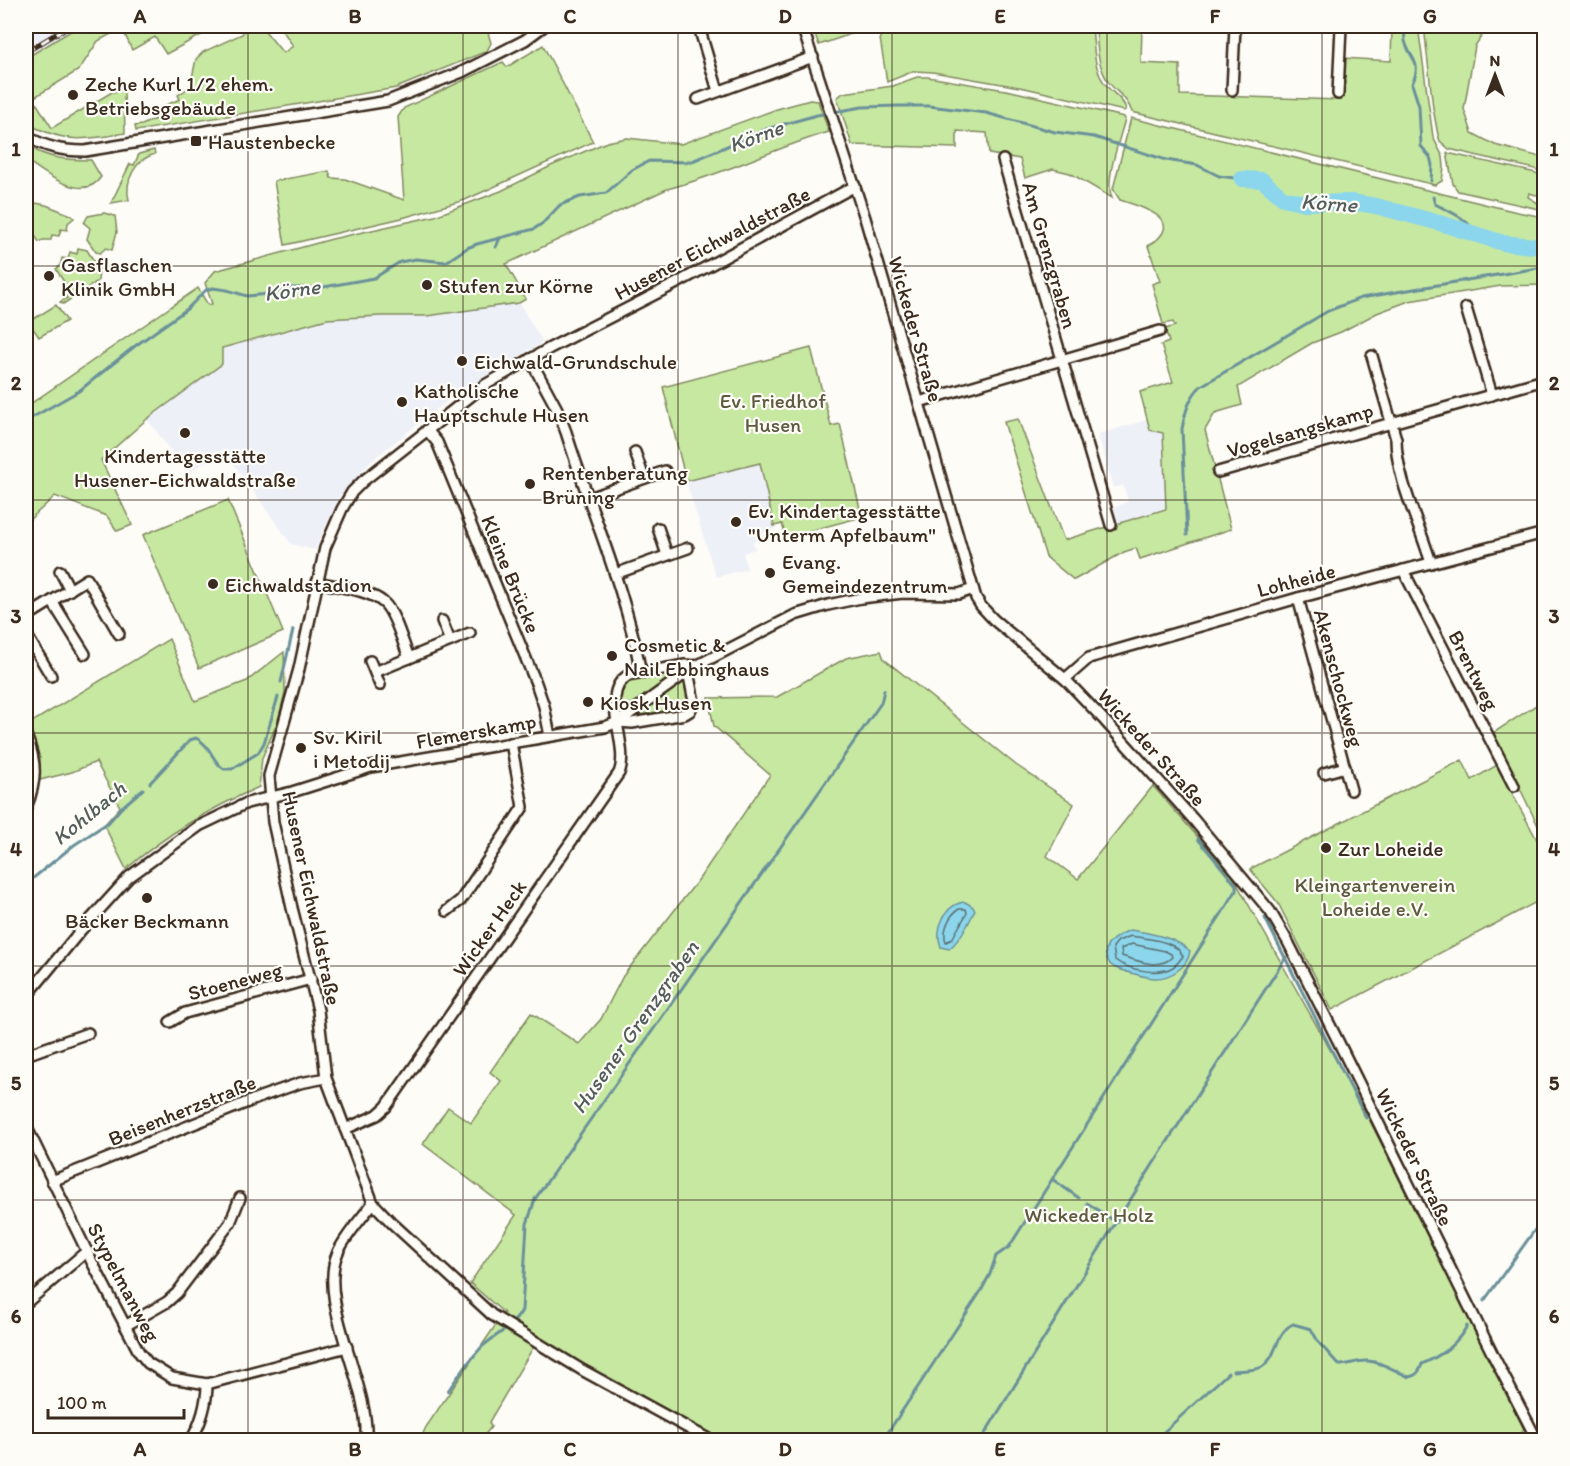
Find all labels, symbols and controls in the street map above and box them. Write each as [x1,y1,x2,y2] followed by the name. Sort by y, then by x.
[133,4,147,28] text: A
[349,4,362,28] text: B
[564,4,577,28] text: C
[778,4,792,28] text: D
[994,4,1006,28] text: E
[1210,4,1221,28] text: F
[1423,4,1437,28] text: G
[1465,45,1525,105] north arrow
[1490,51,1500,70] text: N
[85,71,274,120] place label: Zeche Kurl 1/2 ehem. Betriebsgebäude
[66,88,80,102] marker: Zeche Kurl 1/2 ehem. Betriebsgebäude
[725,113,788,158] water label: Körne
[208,129,336,154] place label: Haustenbecke
[189,134,203,148] marker: Haustenbecke
[11,137,21,161] text: 1
[1549,137,1559,161] text: 1
[1017,179,1083,331] street label: Am Grenzgraben
[610,181,814,305] street label: Husener Eichwaldstraße
[1300,188,1359,219] water label: Körne
[61,252,176,301] place label: Gasflaschen Klinik GmbH
[883,253,949,405] street label: Wickeder Straße
[42,269,56,283] marker: Gasflaschen Klinik GmbH
[262,273,323,307] water label: Körne
[439,273,593,298] place label: Stufen zur Körne
[420,278,434,292] marker: Stufen zur Körne
[474,349,677,374] place label: Eichwald-Grundschule
[455,354,469,368] marker: Eichwald-Grundschule
[11,371,22,395] text: 2
[1549,371,1560,395] text: 2
[414,378,589,427] place label: Katholische Hauptschule Husen
[720,388,826,437] park label: Ev. Friedhof Husen
[395,395,409,409] marker: Katholische Hauptschule Husen
[1224,397,1376,463] street label: Vogelsangskamp
[178,426,192,440] marker: Kindertagesstätte Husener-Eichwaldstraße
[74,443,296,492] place label: Kindertagesstätte Husener-Eichwaldstraße
[542,460,688,509] place label: Rentenberatung Brüning
[523,477,537,491] marker: Rentenberatung Brüning
[748,498,941,547] place label: Ev. Kindertagesstätte "Unterm Apfelbaum"
[476,511,546,637] street label: Kleine Brücke
[729,515,743,529] marker: Ev. Kindertagesstätte "Unterm Apfelbaum"
[782,549,948,598] place label: Evang. Gemeindezentrum
[1254,558,1338,602] street label: Lohheide
[763,566,777,580] marker: Evang. Gemeindezentrum
[225,572,372,597] place label: Eichwaldstadion
[206,577,220,591] marker: Eichwaldstadion
[11,604,22,628] text: 3
[1549,604,1560,628] text: 3
[1309,606,1369,750] street label: Akenschockweg
[1443,626,1505,714] street label: Brentweg
[624,632,769,681] place label: Cosmetic & Nail Ebbinghaus
[605,649,619,663] marker: Cosmetic & Nail Ebbinghaus
[1092,683,1212,811] street label: Wickeder Straße
[600,690,712,715] place label: Kiosk Husen
[581,695,595,709] marker: Kiosk Husen
[414,708,538,754] street label: Flemerskamp
[313,724,390,773] place label: Sv. Kiril i Metodij
[294,741,308,755] marker: Sv. Kiril i Metodij
[47,775,132,851] water label: Kohlbach
[277,789,347,1007] street label: Husener Eichwaldstraße
[1338,836,1444,861] place label: Zur Loheide
[10,837,22,861] text: 4
[1548,837,1560,861] text: 4
[1319,841,1333,855] marker: Zur Loheide
[1295,872,1455,921] park label: Kleingartenverein Loheide e.V.
[447,875,532,981] street label: Wicker Heck
[140,891,154,905] marker: Bäcker Beckmann
[65,908,229,933] place label: Bäcker Beckmann
[565,935,705,1119] water label: Husener Grenzgraben
[185,956,285,1006] street label: Stoeneweg
[104,1069,260,1151] street label: Beisenherzstraße
[11,1071,22,1095] text: 5
[1549,1071,1560,1095] text: 5
[1371,1084,1459,1230] street label: Wickeder Straße
[1024,1202,1154,1227] park label: Wickeder Holz
[82,1218,166,1346] street label: Stypelmanweg
[11,1304,22,1328] text: 6
[1549,1304,1560,1328] text: 6
[48,1382,184,1420] scale bar
[57,1392,107,1414] text: 100 m
[133,1437,147,1461] text: A
[349,1437,362,1461] text: B
[564,1437,577,1461] text: C
[778,1437,792,1461] text: D
[994,1437,1006,1461] text: E
[1210,1437,1221,1461] text: F
[1423,1437,1437,1461] text: G

